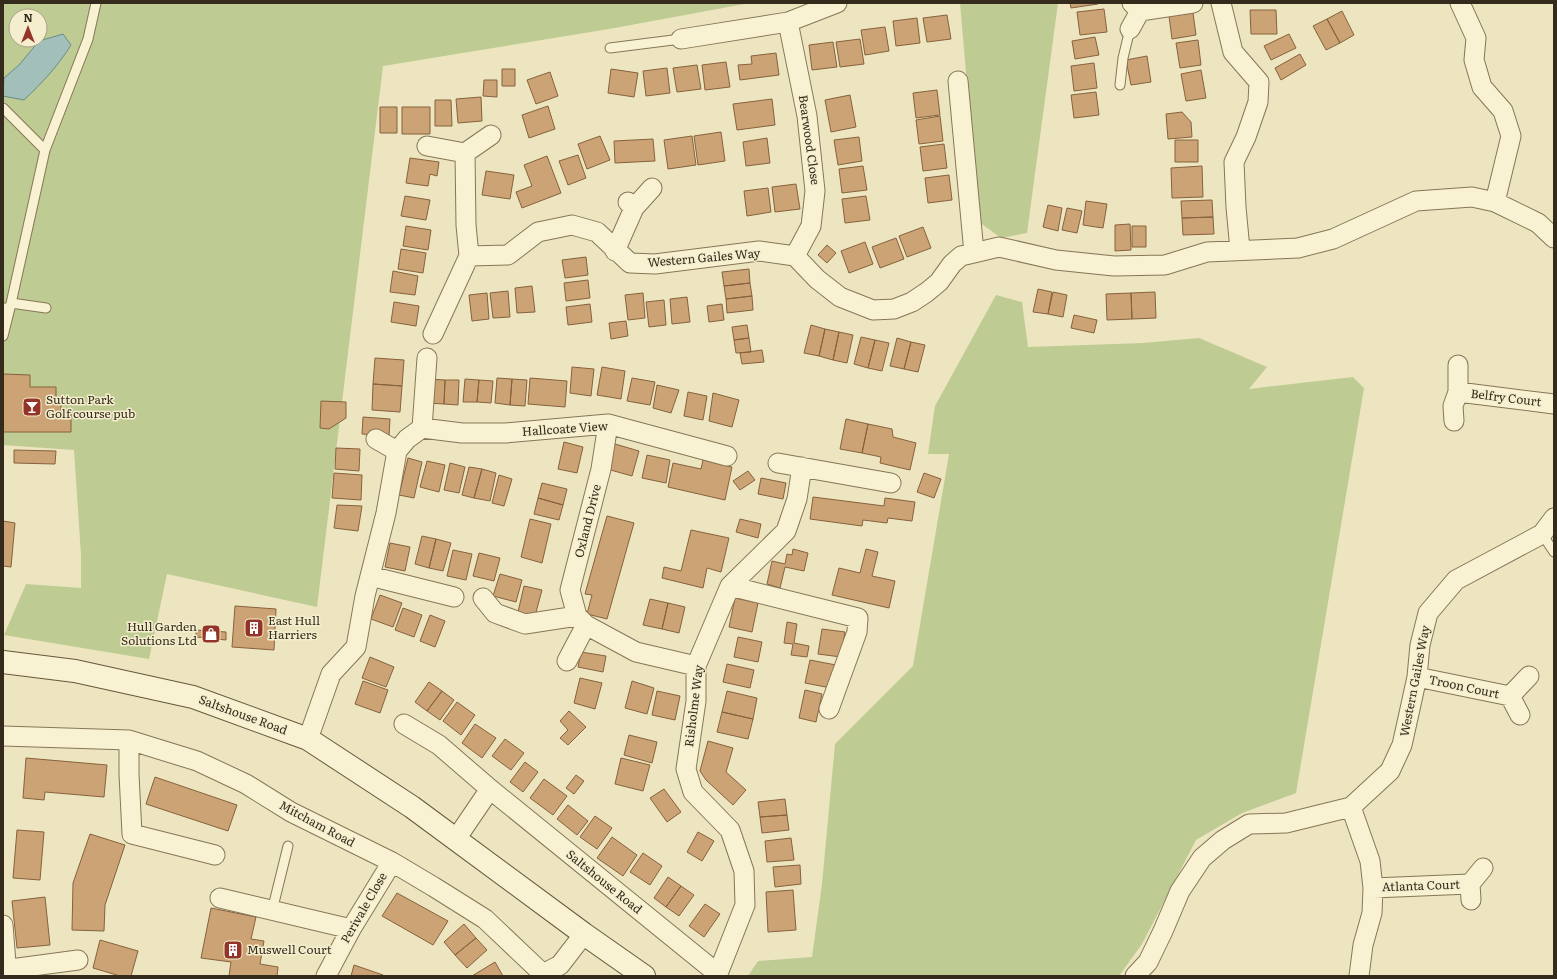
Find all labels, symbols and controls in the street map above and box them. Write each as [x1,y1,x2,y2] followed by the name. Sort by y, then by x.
[8,8,48,48] north arrow
[23,9,33,25] text: N
[795,94,825,186] street label: Bearwood Close
[647,243,761,271] street label: Western Gailes Way
[1470,384,1543,410] street label: Belfry Court
[46,390,135,422] place label: Sutton Park Golf course pub
[21,396,43,418] bar icon: Sutton Park Golf course pub
[521,416,609,440] street label: Hallcoate View
[569,482,605,560] street label: Oxland Drive
[268,611,320,643] place label: East Hull Harriers
[121,617,198,649] place label: Hull Garden Solutions Ltd
[243,617,265,639] building icon: East Hull Harriers
[200,623,222,645] shop icon: Hull Garden Solutions Ltd
[1394,623,1434,738] street label: Western Gailes Way
[679,664,707,748] street label: Risholme Way
[1427,670,1501,702] street label: Troon Court
[197,690,291,739] street label: Saltshouse Road
[276,796,359,851] street label: Mitcham Road
[563,845,647,918] street label: Saltshouse Road
[336,869,391,946] street label: Perivale Close
[1382,875,1460,895] street label: Atlanta Court
[222,939,244,961] building icon: Muswell Court
[247,940,332,958] place label: Muswell Court

